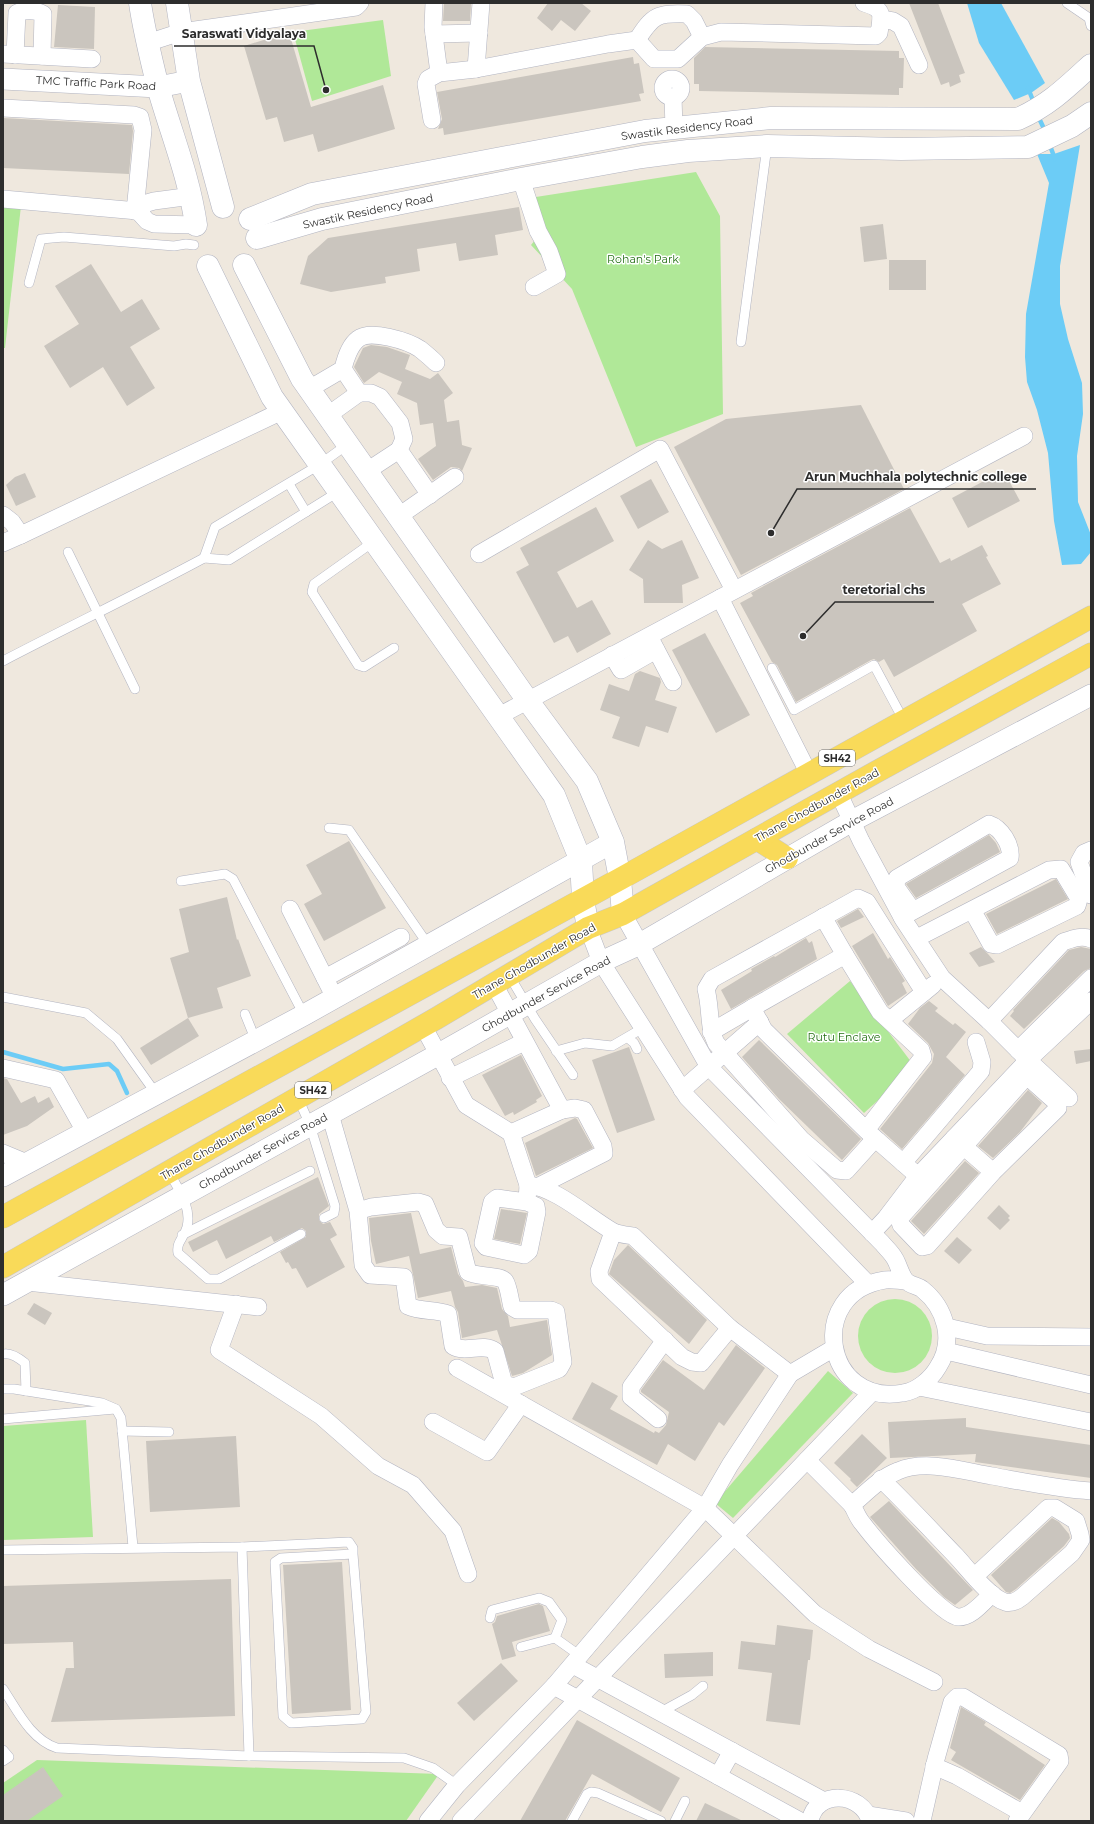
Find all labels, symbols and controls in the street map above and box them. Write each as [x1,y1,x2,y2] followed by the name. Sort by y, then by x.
[174,22,314,46] callout: Saraswati Vidyalaya
[182,26,306,41] text: Saraswati Vidyalaya
[36,73,156,93] street label: TMC Traffic Park Road
[620,113,754,143] street label: Swastik Residency Road
[301,190,435,232] street label: Swastik Residency Road
[607,252,679,266] park label: Rohan's Park
[797,465,1036,489] callout: Arun Muchhala polytechnic college
[804,469,1028,484] text: Arun Muchhala polytechnic college
[835,578,934,602] callout: teretorial chs
[843,582,926,597] text: teretorial chs
[819,750,855,766] road number: SH42
[752,765,882,845] street label: Thane Ghodbunder Road
[762,794,896,876] street label: Ghodbunder Service Road
[470,920,598,1002] street label: Thane Ghodbunder Road
[479,953,613,1035] street label: Ghodbunder Service Road
[808,1030,881,1044] park label: Rutu Enclave
[295,1082,331,1098] road number: SH42
[158,1101,286,1183] street label: Thane Ghodbunder Road
[196,1110,330,1192] street label: Ghodbunder Service Road

